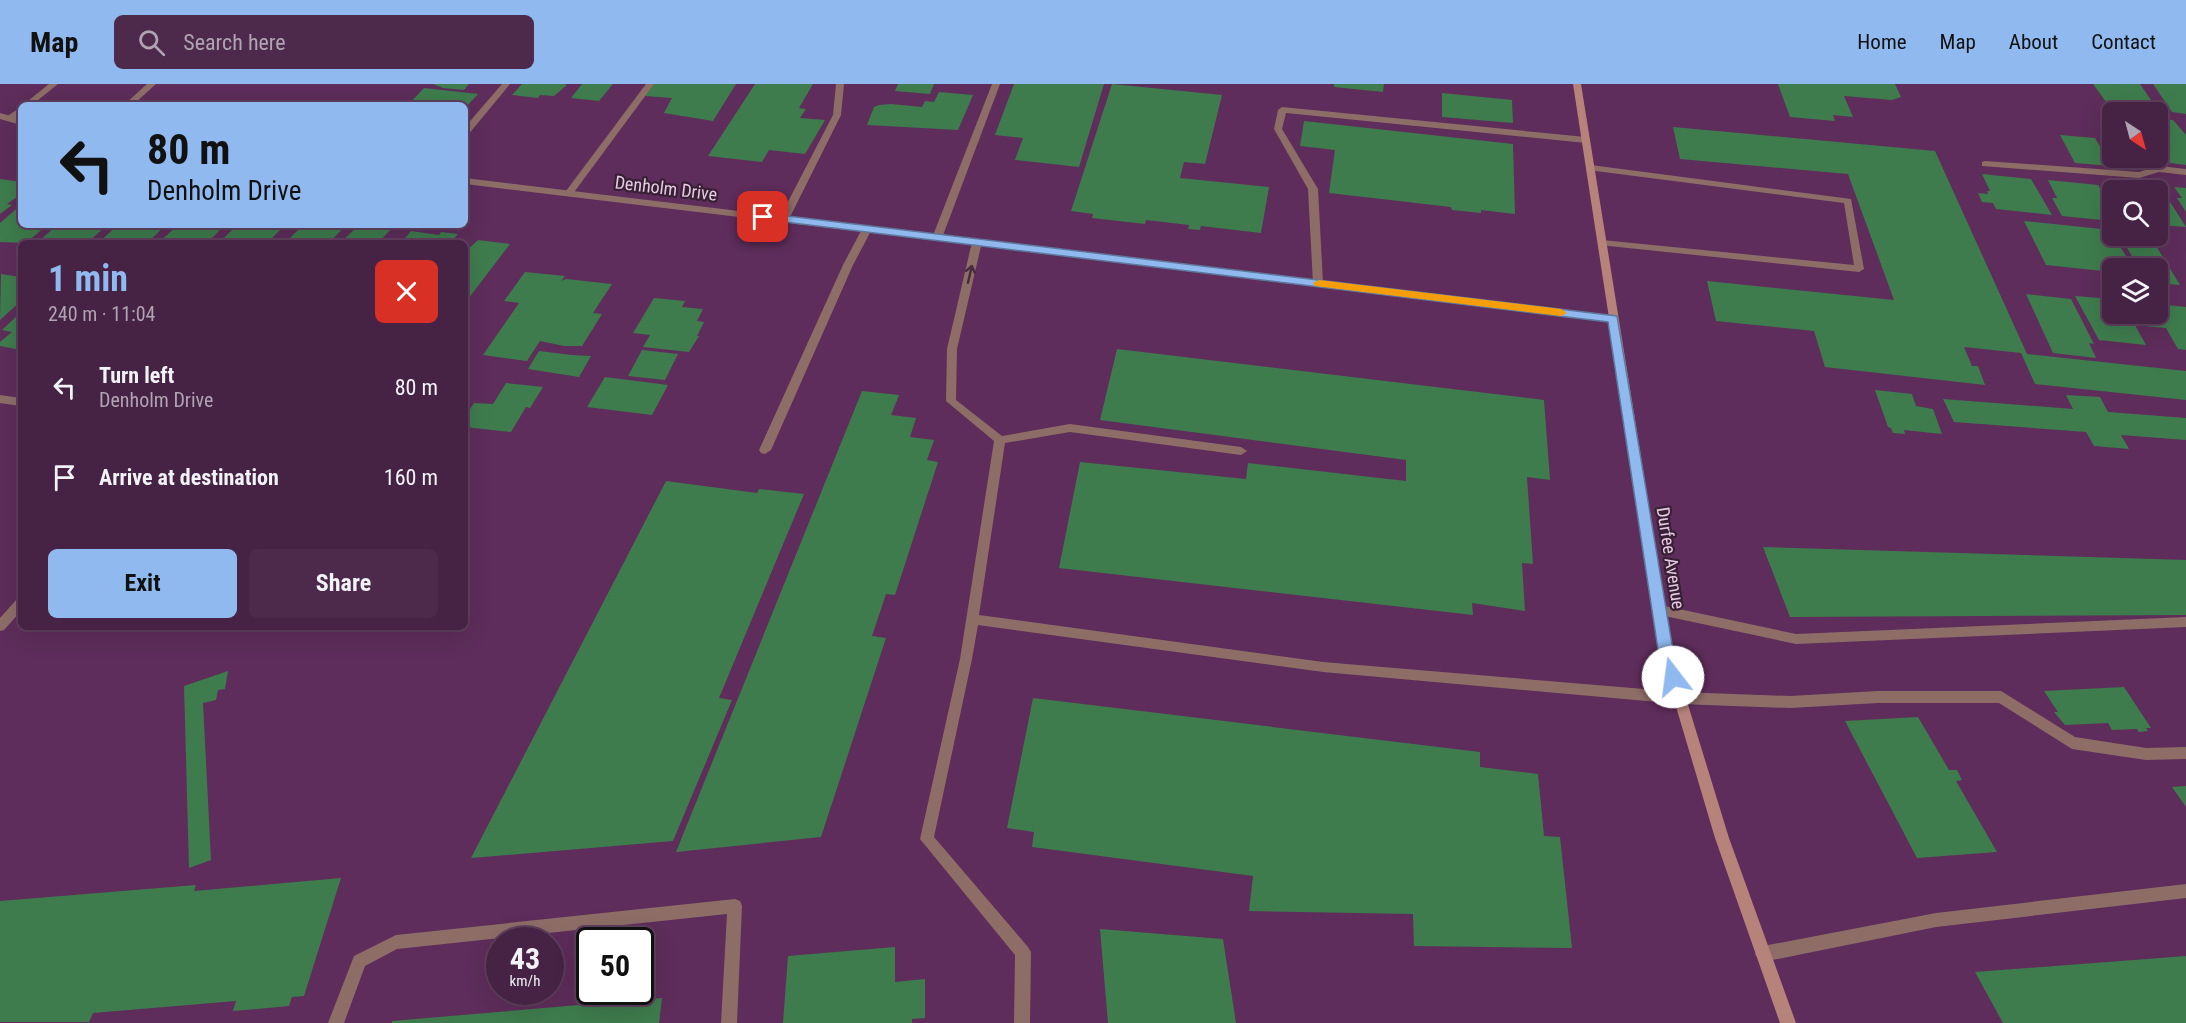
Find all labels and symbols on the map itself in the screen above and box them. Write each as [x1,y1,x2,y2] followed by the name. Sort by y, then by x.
[2102,102,2168,168] north arrow
[614,171,718,205] street label: Denholm Drive
[737,191,788,242] pin
[964,265,976,284] one-way arrow
[1653,506,1689,610] street label: Durfee Avenue
[1641,645,1705,709] position arrow
[576,927,654,1005] speed limit sign: 50

